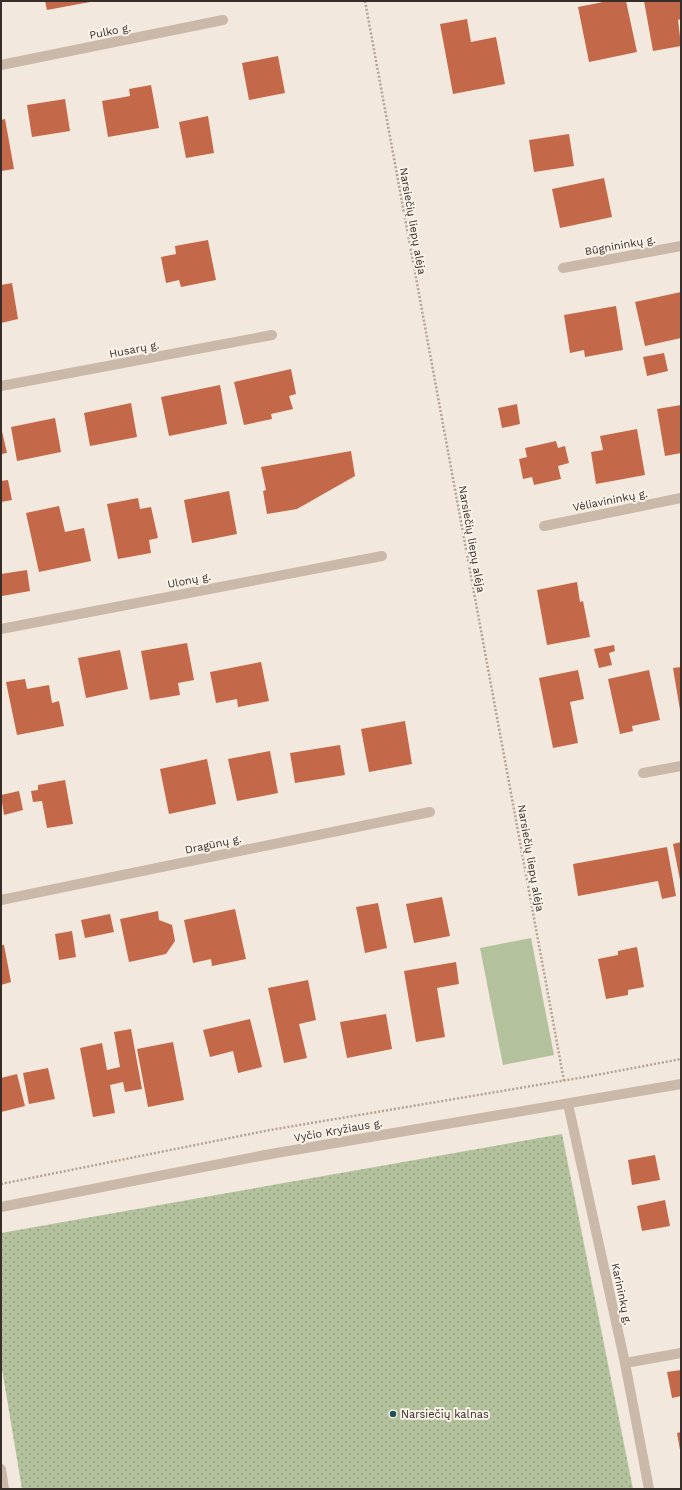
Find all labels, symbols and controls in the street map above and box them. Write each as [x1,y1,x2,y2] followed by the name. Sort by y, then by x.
[88,21,132,42] street label: Pulko g.
[397,167,428,276] street label: Narsiečių liepų alėja
[584,233,657,258] street label: Būgnininkų g.
[108,338,160,361] street label: Husarų g.
[456,485,487,594] street label: Narsiečių liepų alėja
[572,487,649,514] street label: Vėliavininkų g.
[166,570,212,591] street label: Ulonų g.
[515,804,546,913] street label: Narsiečių liepų alėja
[184,832,243,857] street label: Dragūnų g.
[293,1116,383,1145] street label: Vyčio Kryžiaus g.
[609,1262,634,1326] street label: Karininkų g.
[401,1408,489,1421] place label: Narsiečių kalnas
[388,1409,398,1419] marker: Narsiečių kalnas

